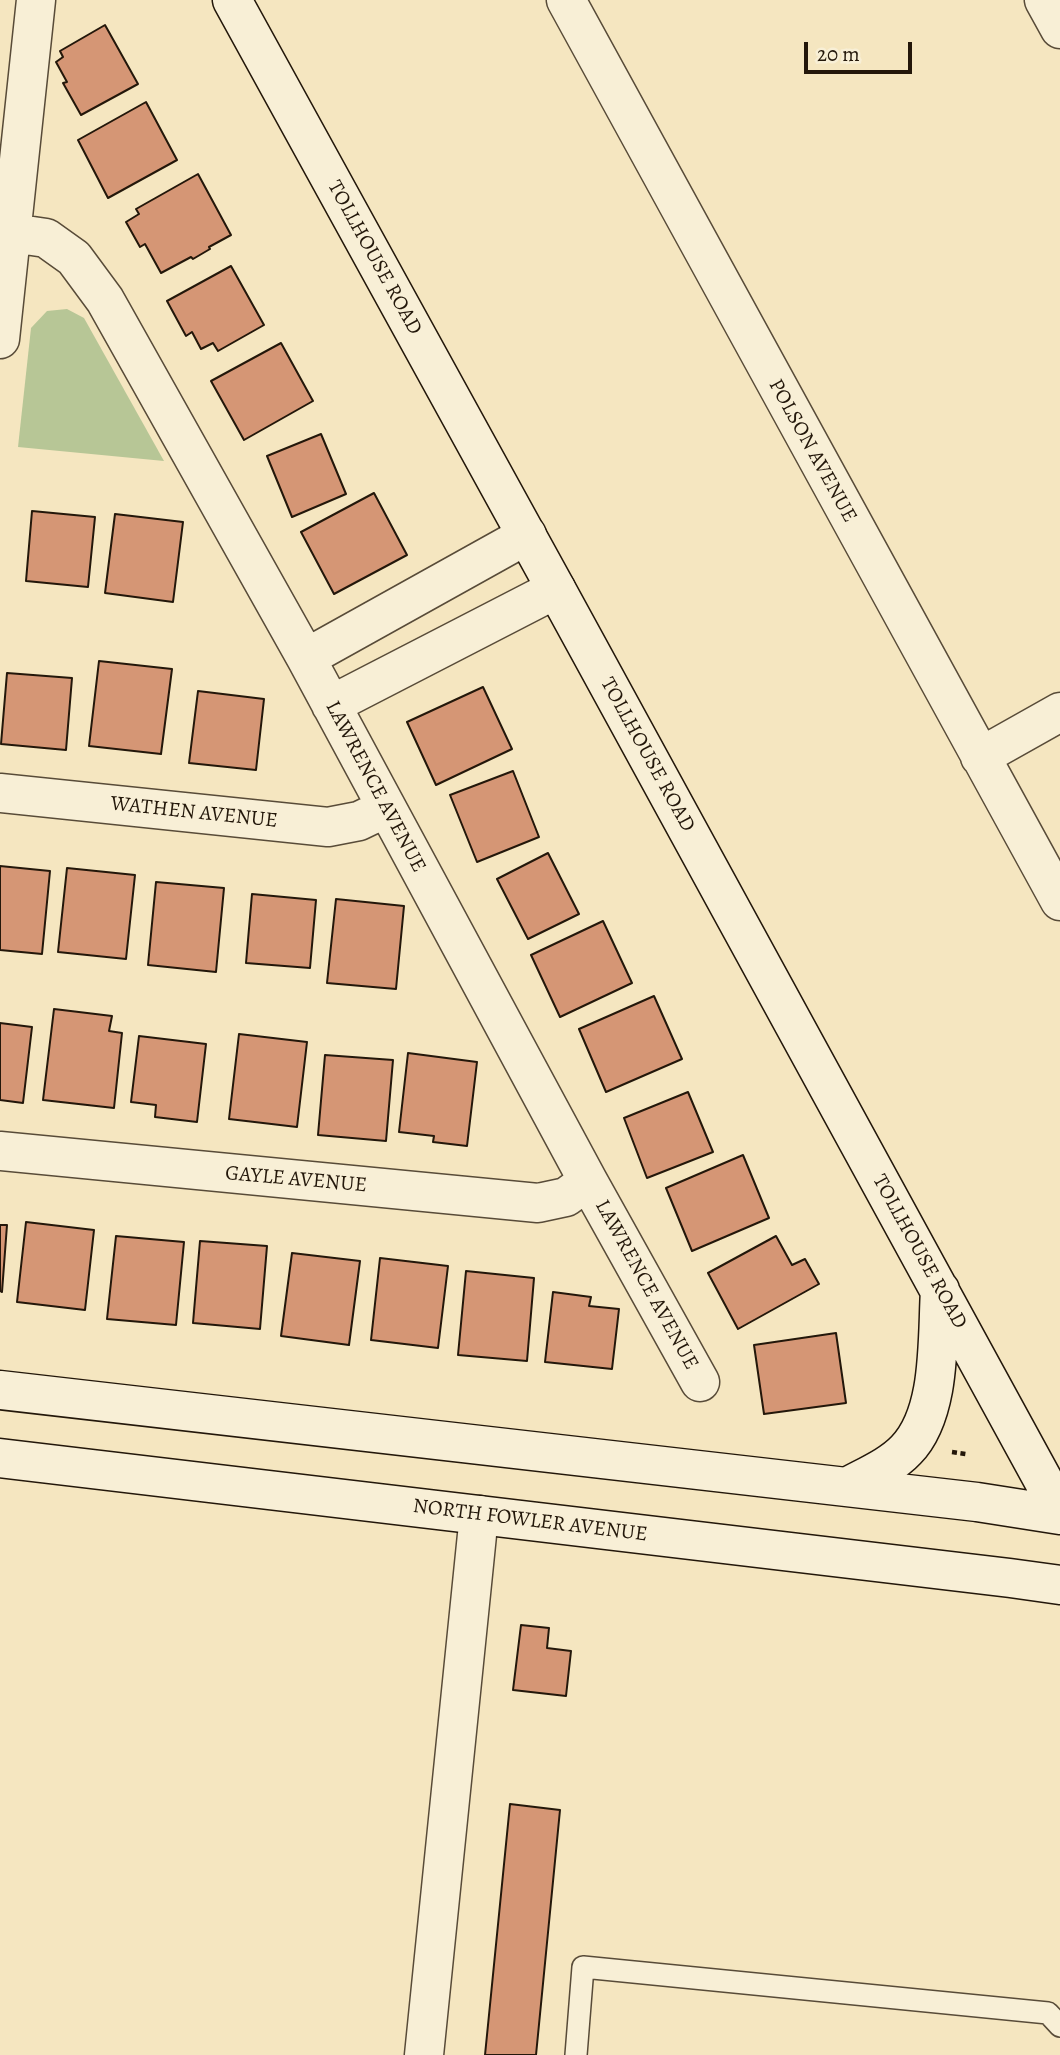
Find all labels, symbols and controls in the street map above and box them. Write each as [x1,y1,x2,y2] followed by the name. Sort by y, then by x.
[808,28,916,72] scale bar
[817,40,860,68] text: 20 m
[321,176,427,340] street label: TOLLHOUSE ROAD
[762,375,862,527] street label: POLSON AVENUE
[594,673,700,837] street label: TOLLHOUSE ROAD
[319,697,431,877] street label: LAWRENCE AVENUE
[109,792,279,834] street label: WATHEN AVENUE
[224,1161,368,1199] street label: GAYLE AVENUE
[866,1170,972,1334] street label: TOLLHOUSE ROAD
[589,1196,703,1374] street label: LAWRENCE AVENUE
[411,1494,649,1548] street label: NORTH FOWLER AVENUE

